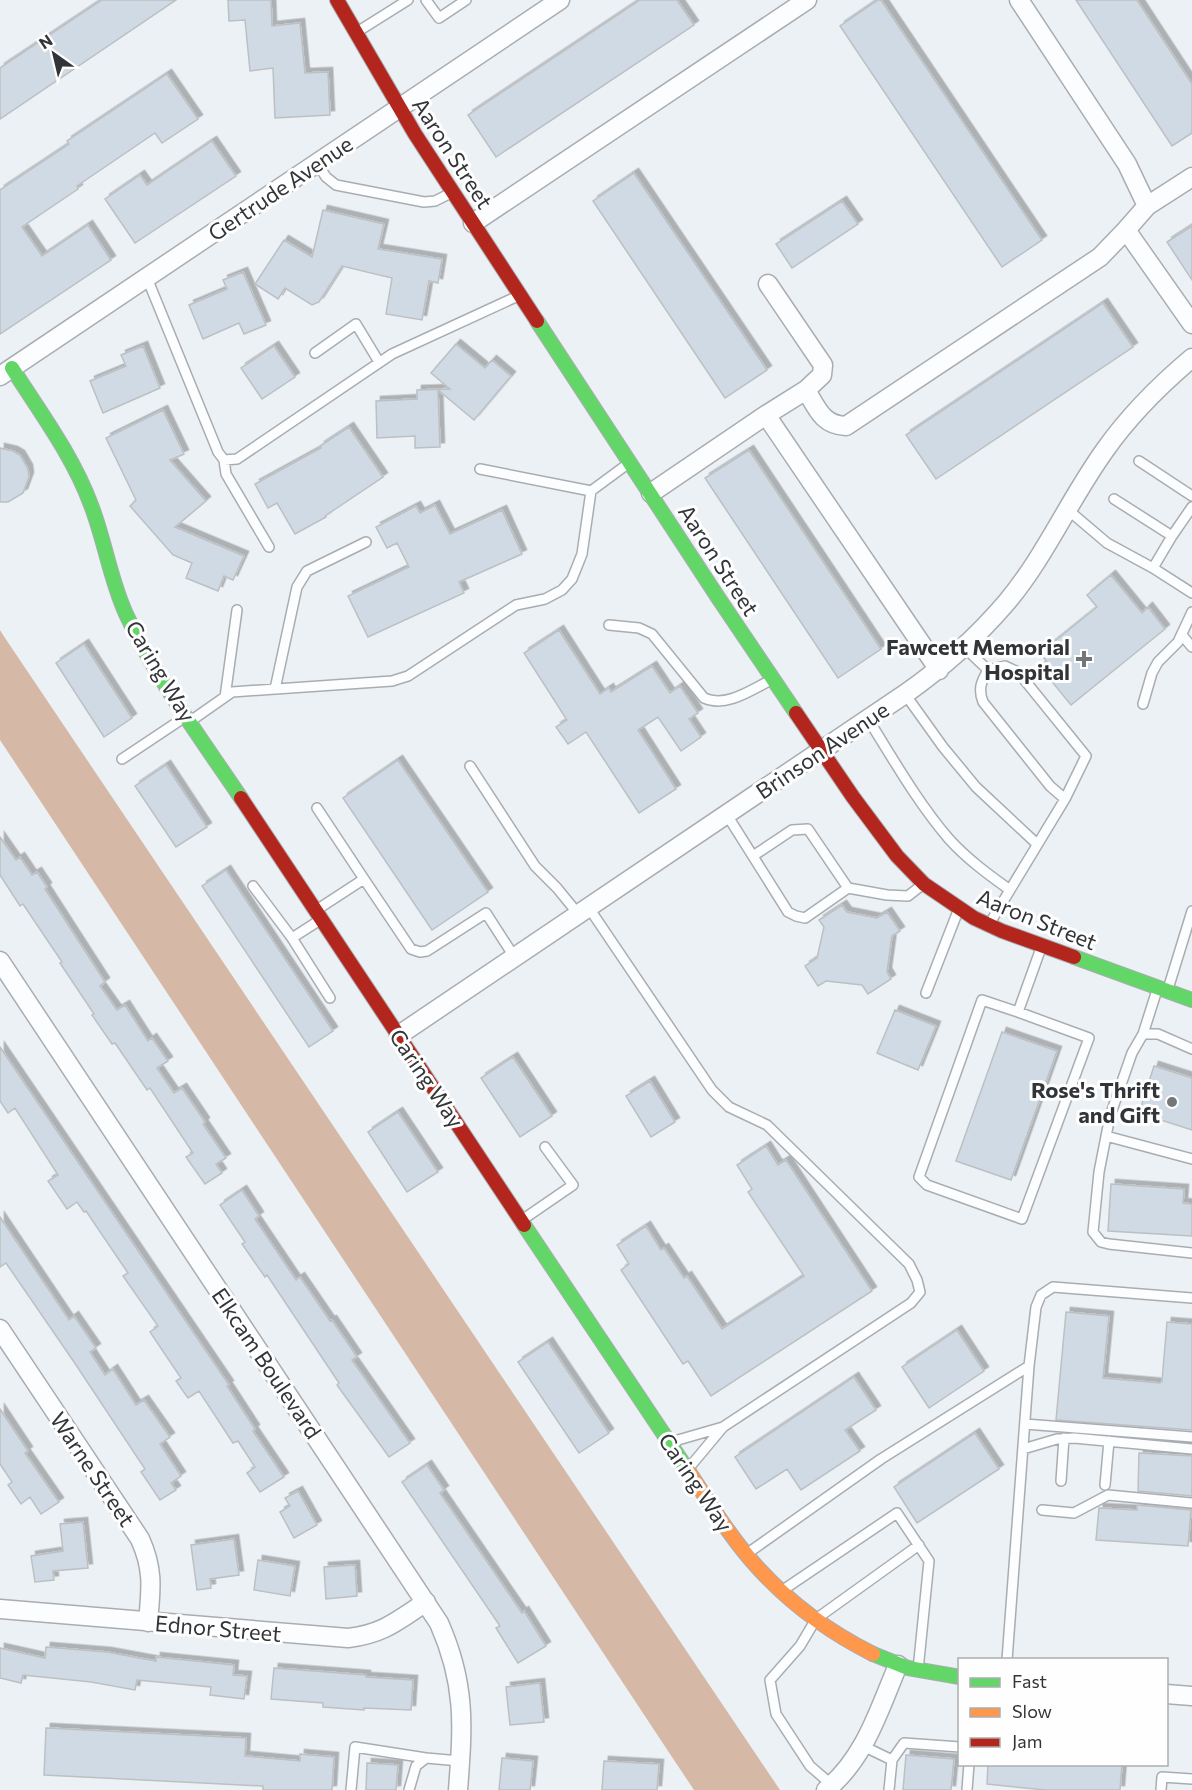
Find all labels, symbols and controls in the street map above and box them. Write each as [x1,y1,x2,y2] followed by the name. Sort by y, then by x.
[24,24,84,84] north arrow
[35,30,56,52] text: N
[407,92,499,214] street label: Aaron Street
[203,130,357,246] street label: Gertrude Avenue
[673,499,765,621] street label: Aaron Street
[120,615,202,727] street label: Caring Way
[886,633,1070,685] place label: Fawcett Memorial Hospital
[1075,650,1093,668] marker: Fawcett Memorial Hospital
[750,696,894,804] street label: Brinson Avenue
[973,883,1101,955] street label: Aaron Street
[384,1023,470,1133] street label: Caring Way
[1031,1076,1160,1128] place label: Rose's Thrift and Gift
[1165,1095,1179,1109] marker: Rose's Thrift and Gift
[207,1282,327,1444] street label: Elkcam Boulevard
[45,1407,141,1531] street label: Warne Street
[653,1427,739,1537] street label: Caring Way
[154,1609,282,1647] street label: Ednor Street
[958,1658,1168,1766] legend
[1012,1670,1047,1692] text: Fast
[1012,1700,1052,1722] text: Slow
[1012,1730,1042,1752] text: Jam

